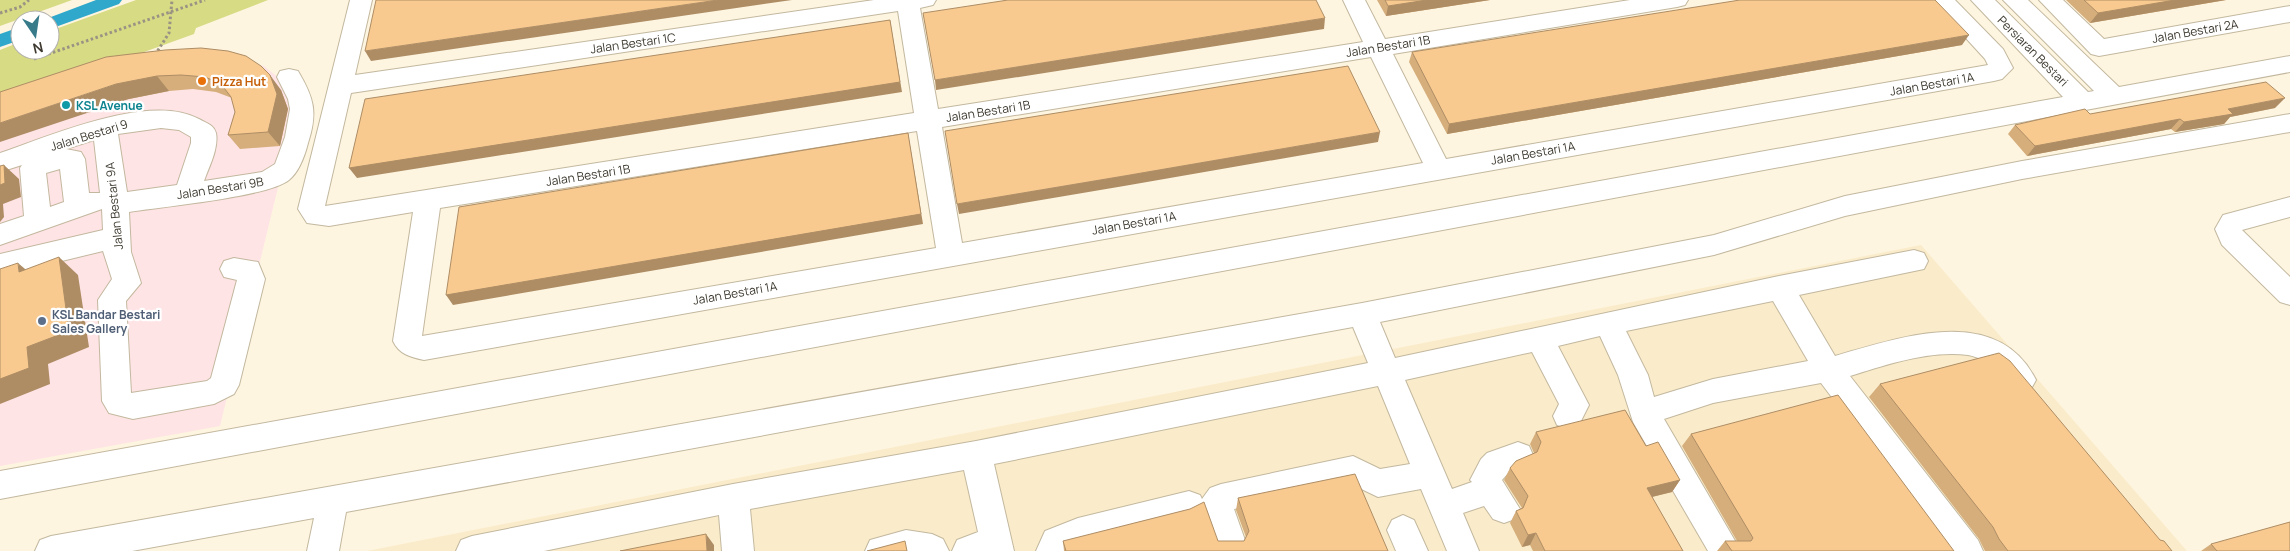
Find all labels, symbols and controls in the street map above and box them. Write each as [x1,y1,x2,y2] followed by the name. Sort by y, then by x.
[10,10,60,60] north arrow
[1994,12,2072,90] street label: Persiaran Bestari
[2151,15,2240,47] street label: Jalan Bestari 2A
[589,29,677,57] street label: Jalan Bestari 1C
[1345,31,1431,61] street label: Jalan Bestari 1B
[31,38,45,59] text: N
[1889,68,1976,100] street label: Jalan Bestari 1A
[212,73,266,90] place label: Pizza Hut
[196,75,208,87] marker: Pizza Hut
[945,96,1031,126] street label: Jalan Bestari 1B
[76,97,143,114] place label: KSL Avenue
[60,99,72,111] marker: KSL Avenue
[48,115,130,155] street label: Jalan Bestari 9
[1490,137,1577,169] street label: Jalan Bestari 1A
[545,160,631,190] street label: Jalan Bestari 1B
[101,161,127,251] street label: Jalan Bestari 9A
[175,173,265,203] street label: Jalan Bestari 9B
[1091,207,1178,239] street label: Jalan Bestari 1A
[692,277,779,309] street label: Jalan Bestari 1A
[52,306,160,337] place label: KSL Bandar Bestari Sales Gallery
[36,315,48,327] marker: KSL Bandar Bestari Sales Gallery

